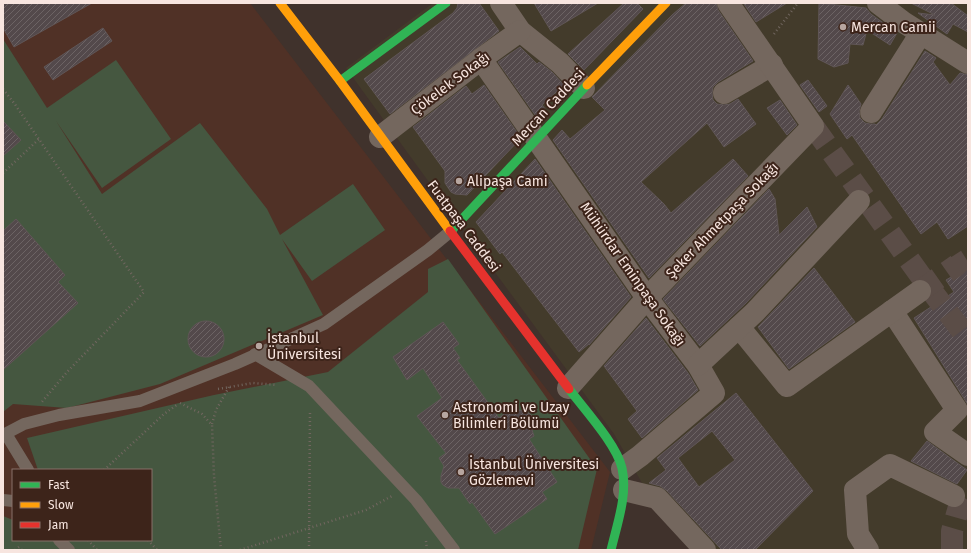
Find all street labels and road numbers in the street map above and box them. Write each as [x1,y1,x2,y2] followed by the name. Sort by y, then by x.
[407,48,493,119] street label: Çökelek Sokağı
[508,65,589,150] street label: Mercan Caddesi
[662,159,782,282] street label: Şeker Ahmetpaşa Sokağı
[423,177,504,276] street label: Fuatpaşa Caddesi
[576,199,689,350] street label: Mühürdar Eminpaşa Sokağı

